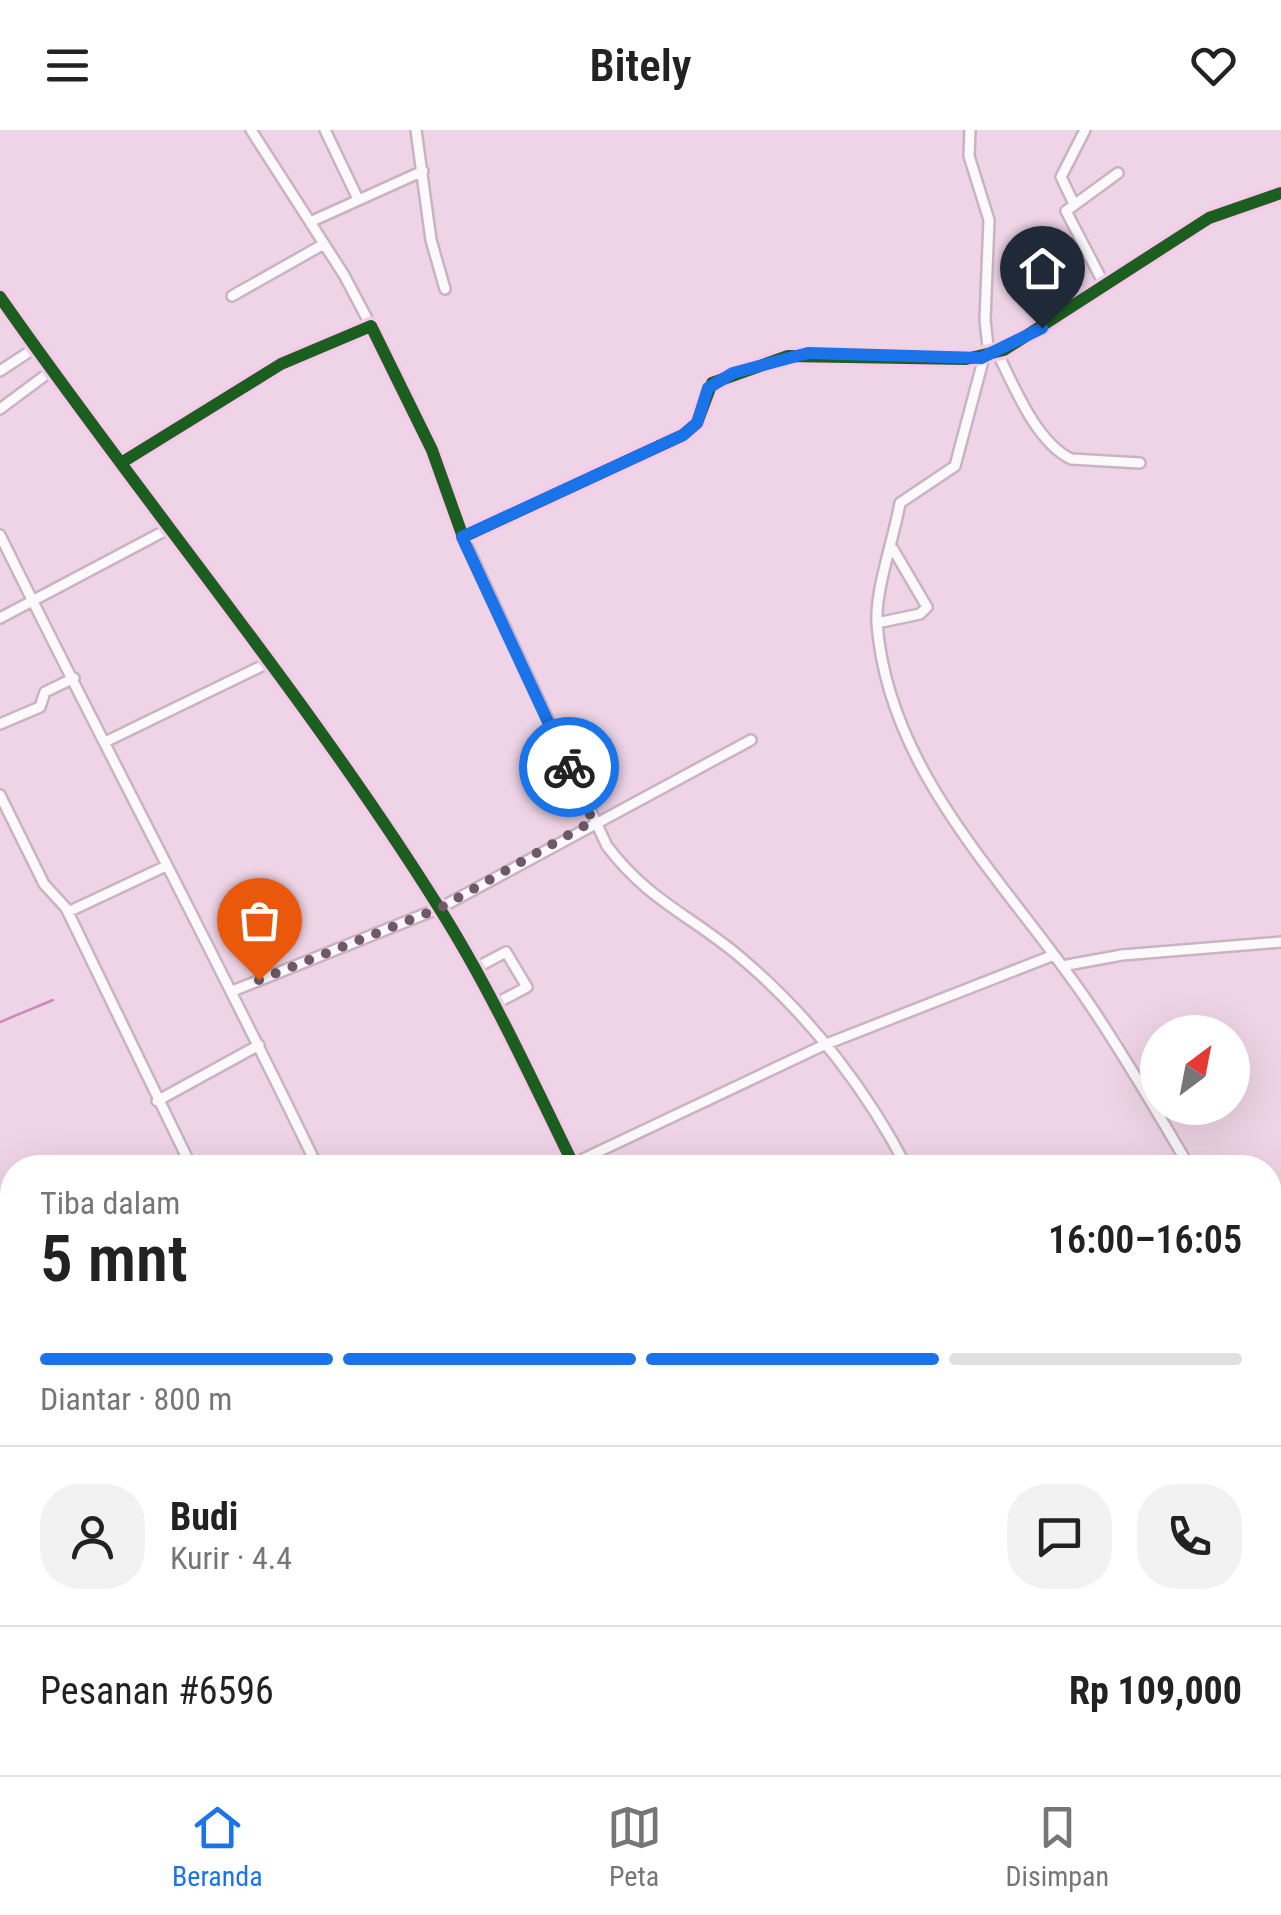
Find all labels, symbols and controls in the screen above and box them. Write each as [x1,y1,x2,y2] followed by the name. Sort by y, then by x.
[40,38,95,93] icon: menu
[1186,38,1241,93] icon: heart
[589,39,692,92] text: Bitely
[1000,226,1085,329] pin
[1015,241,1070,296] icon: home
[519,717,619,817] courier
[542,740,597,795] icon: bike
[217,878,302,981] pin
[232,893,287,948] icon: bag
[1140,1015,1250,1125] north arrow
[1140,1015,1250,1125] map controls
[40,1184,180,1222] text: Tiba dalam
[1048,1218,1242,1262] text: 16:00–16:05
[40,1221,188,1297] text: 5 mnt
[40,1380,232,1418] text: Diantar · 800 m
[40,1484,145,1589] button: person
[1007,1484,1112,1589] button: chat
[1137,1484,1242,1589] button: phone
[170,1495,238,1539] text: Budi
[170,1539,292,1577] text: Kurir · 4.4
[40,1669,274,1713] text: Pesanan #6596
[1069,1669,1242,1713] text: Rp 109,000
[172,1800,263,1893] tab: Beranda
[607,1800,662,1893] tab: Peta
[1006,1800,1109,1893] tab: Disimpan

